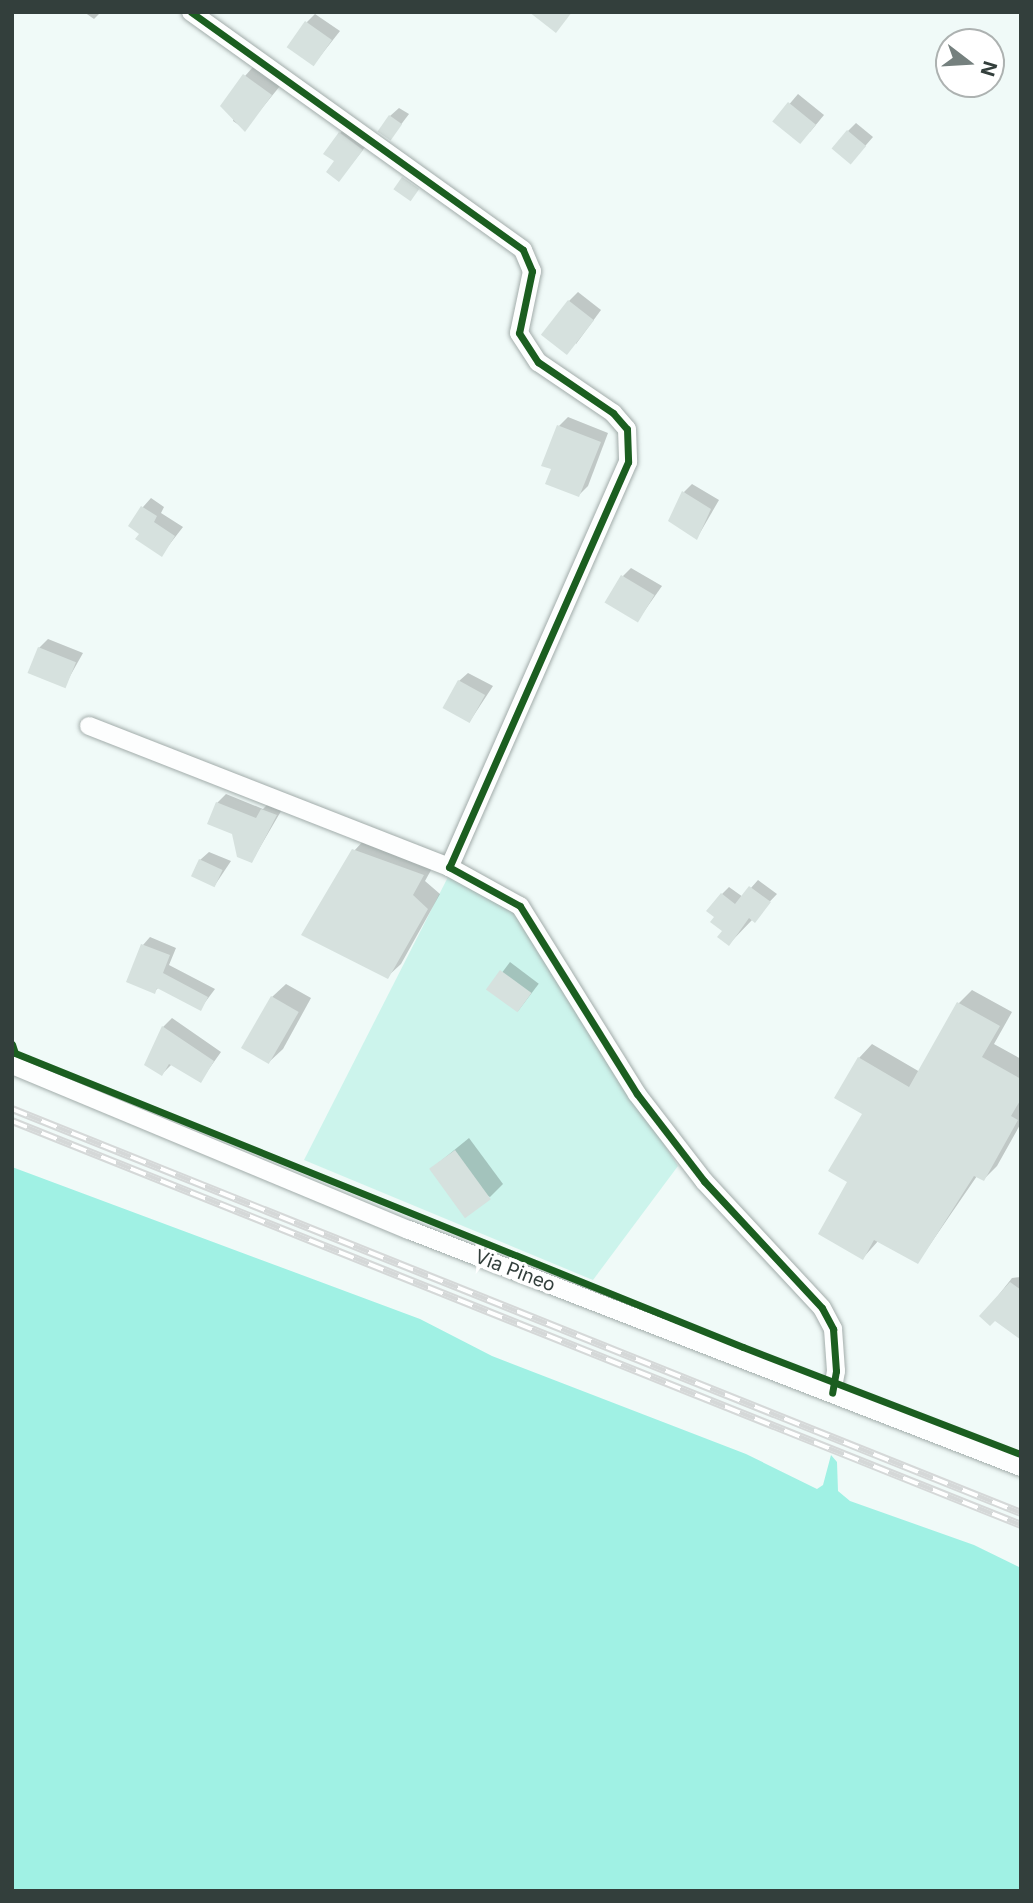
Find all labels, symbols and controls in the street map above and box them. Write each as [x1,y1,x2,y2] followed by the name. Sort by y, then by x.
[935,28,1005,98] north arrow
[976,58,1002,79] text: N
[472,1245,558,1297] street label: Via Pineo

